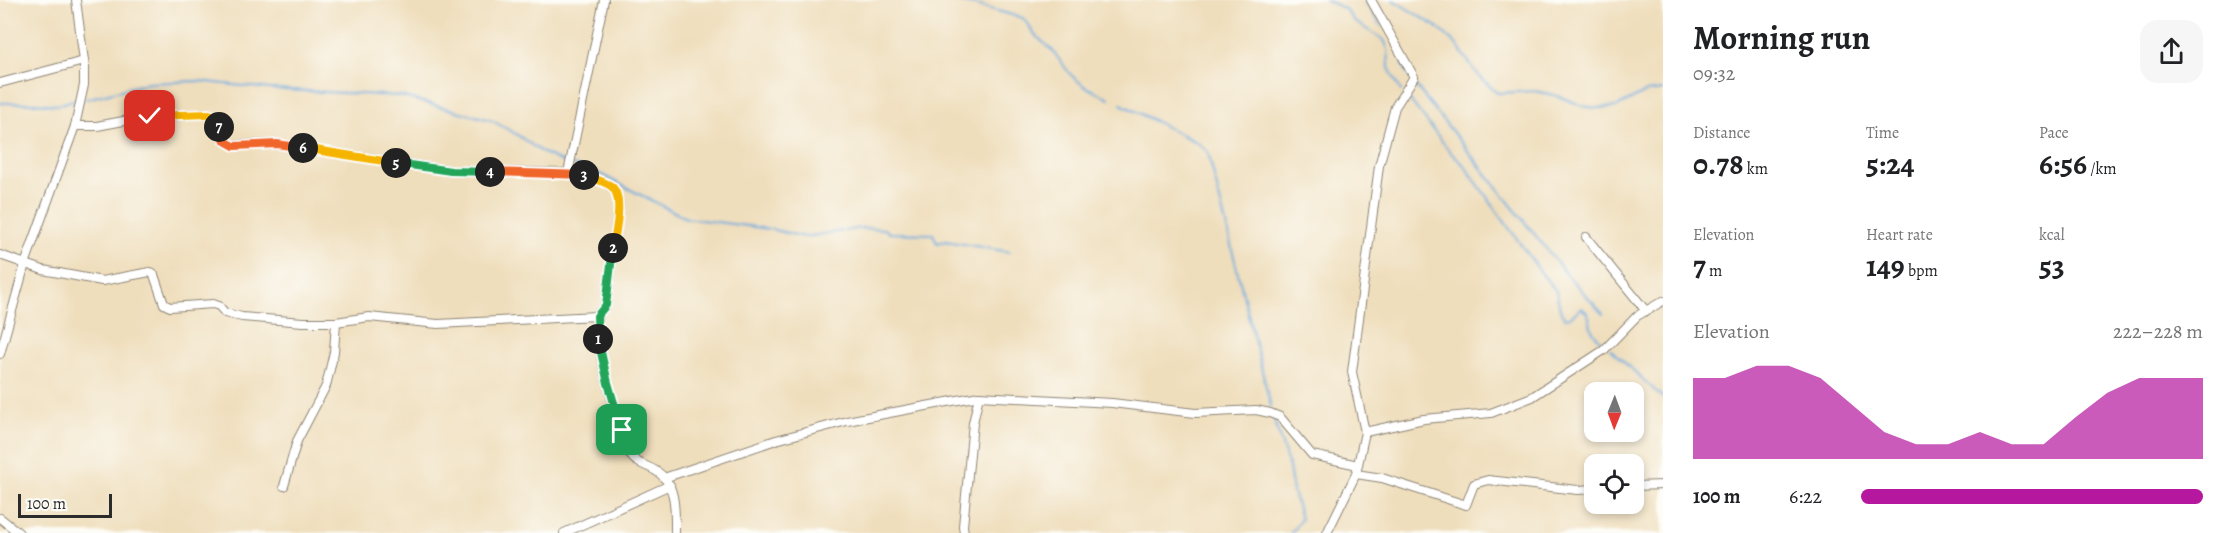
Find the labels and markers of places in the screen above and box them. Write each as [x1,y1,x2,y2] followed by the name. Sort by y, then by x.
[124,90,175,141] pin
[204,112,234,142] pin: 7
[288,133,318,163] pin: 6
[381,148,411,178] pin: 5
[475,157,505,187] pin: 4
[569,160,599,190] pin: 3
[598,233,628,263] pin: 2
[583,324,613,354] pin: 1
[596,404,647,455] pin

